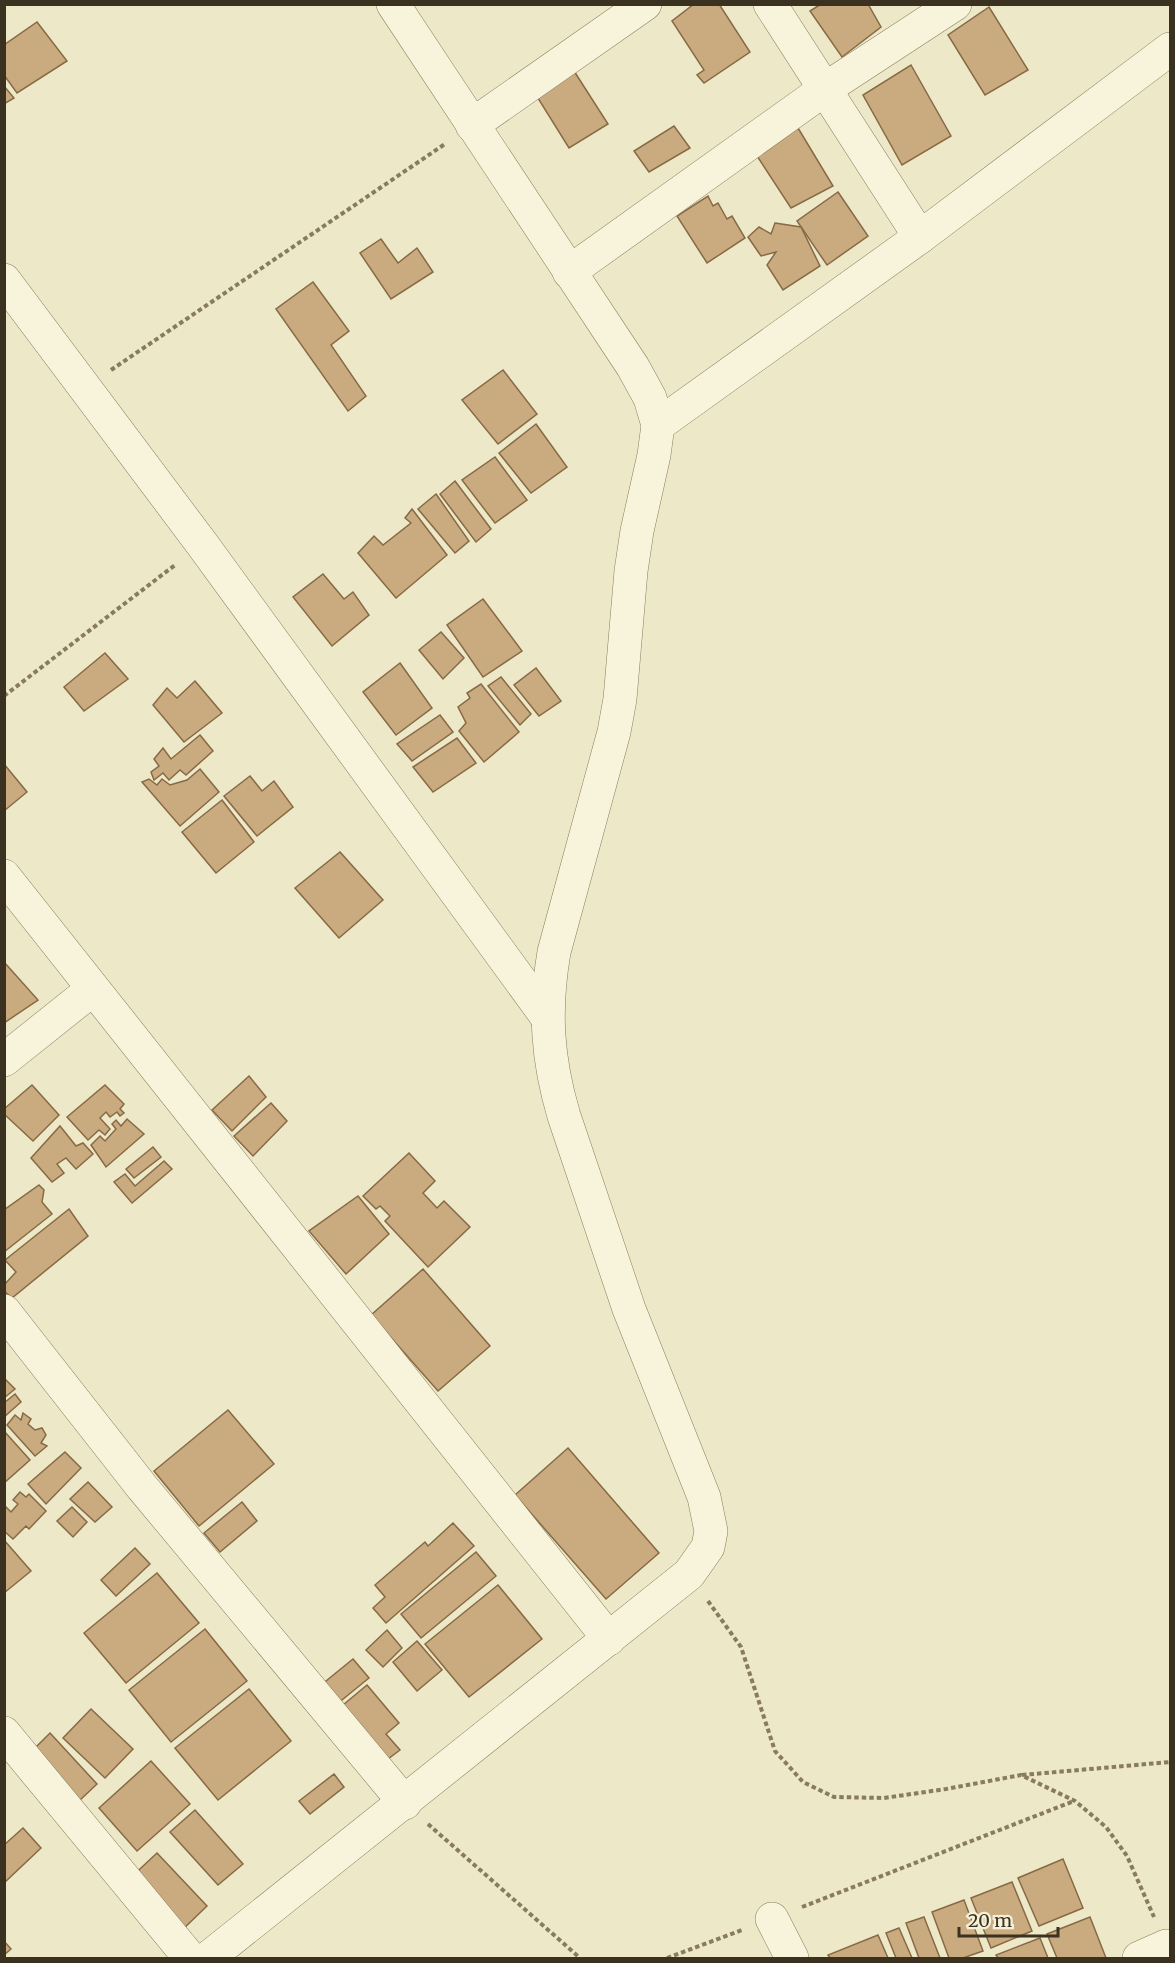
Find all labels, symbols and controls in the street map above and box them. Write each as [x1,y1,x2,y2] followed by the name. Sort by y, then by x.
[959,1900,1058,1938] scale bar
[968,1909,1012,1932] text: 20 m

